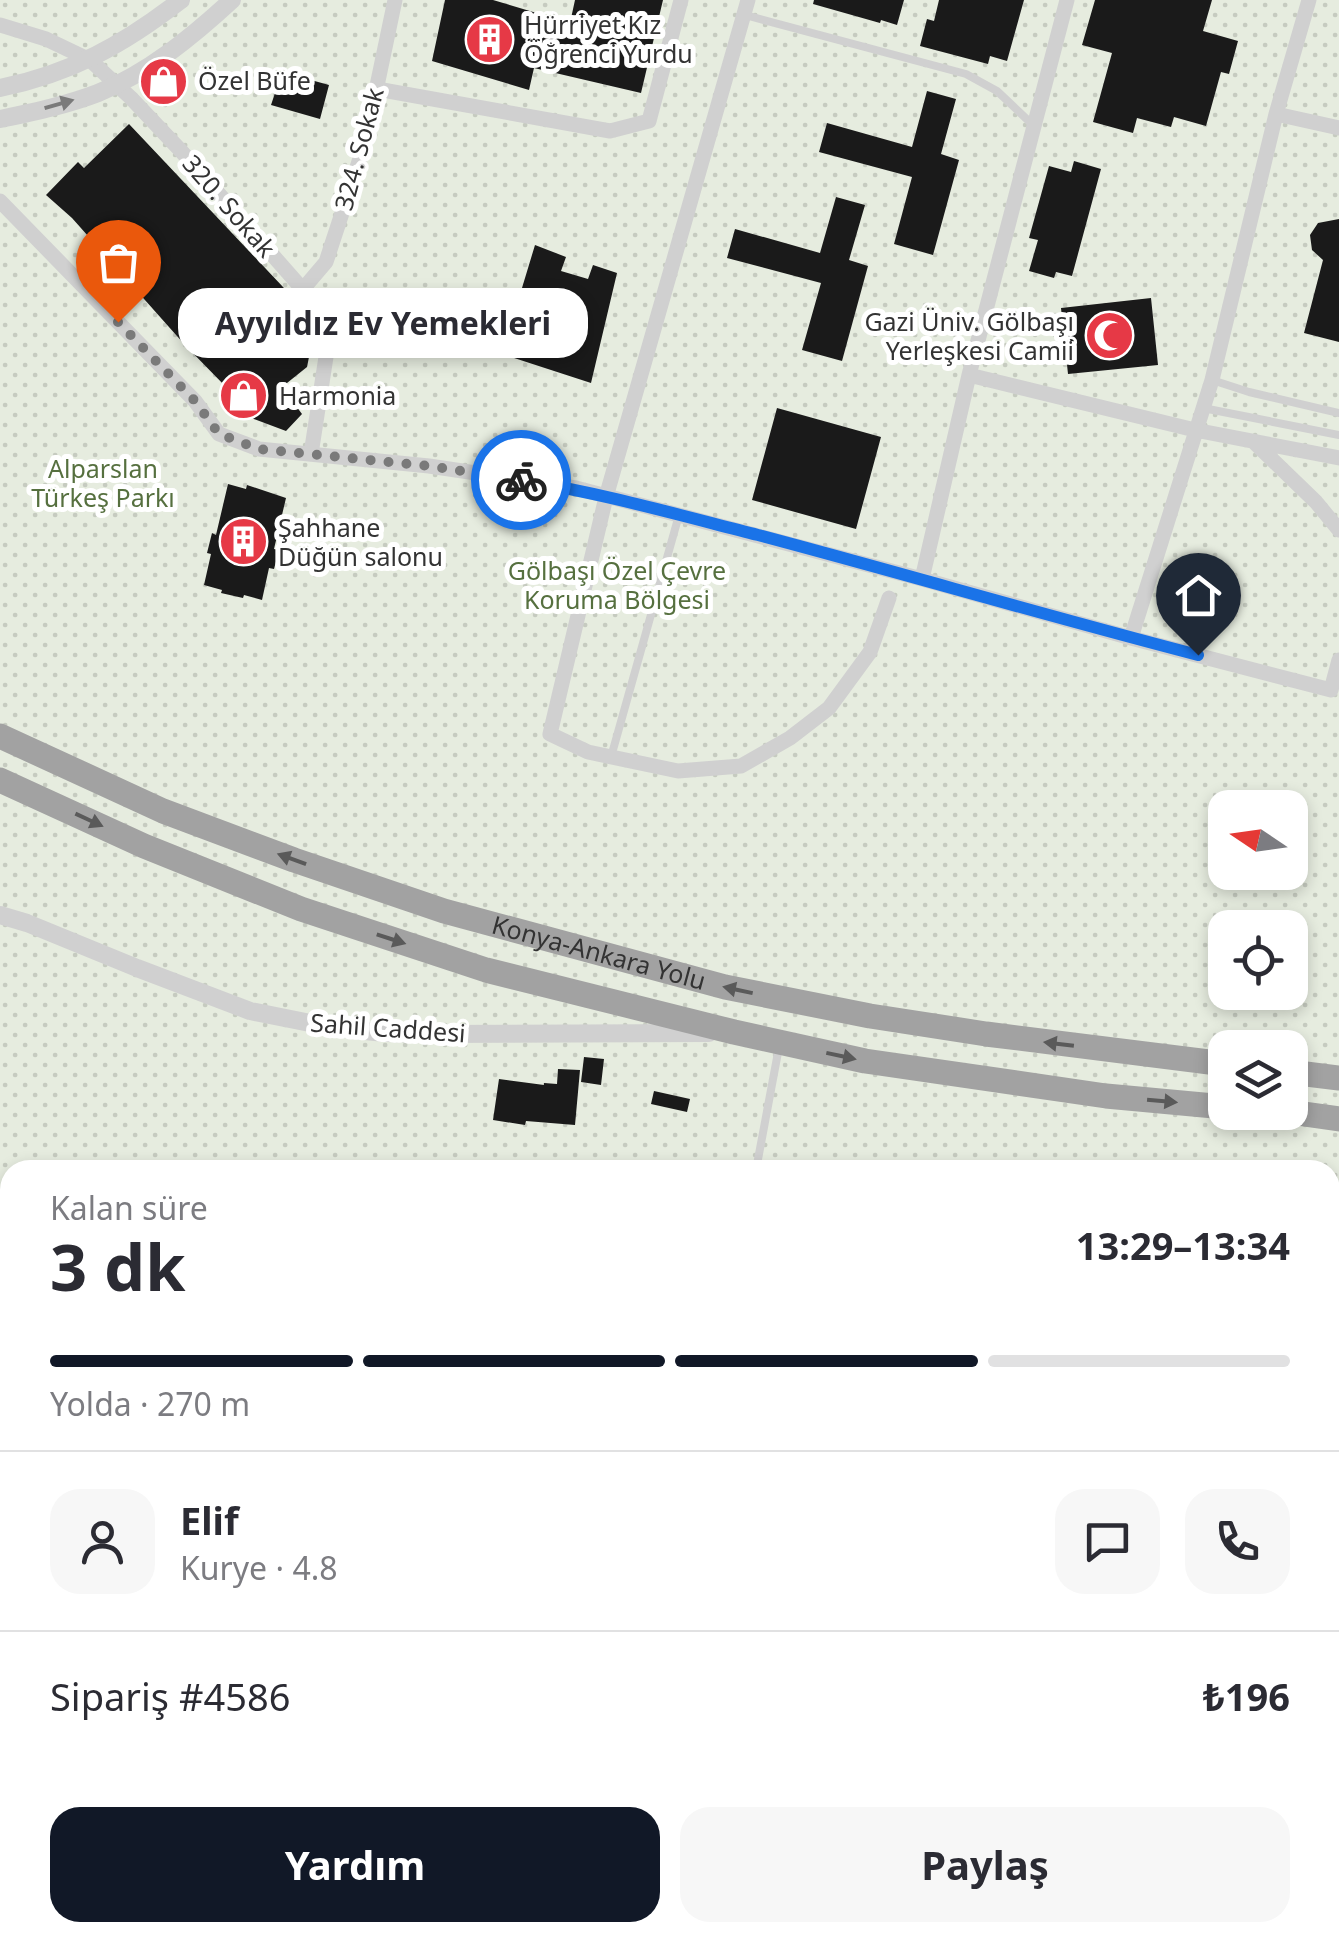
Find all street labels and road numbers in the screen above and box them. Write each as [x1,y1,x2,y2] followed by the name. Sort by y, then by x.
[325,83,391,214] street label: 324. Sokak
[176,147,284,264] street label: 320. Sokak
[488,907,710,997] street label: Konya-Ankara Yolu
[309,1005,467,1049] street label: Sahil Caddesi

